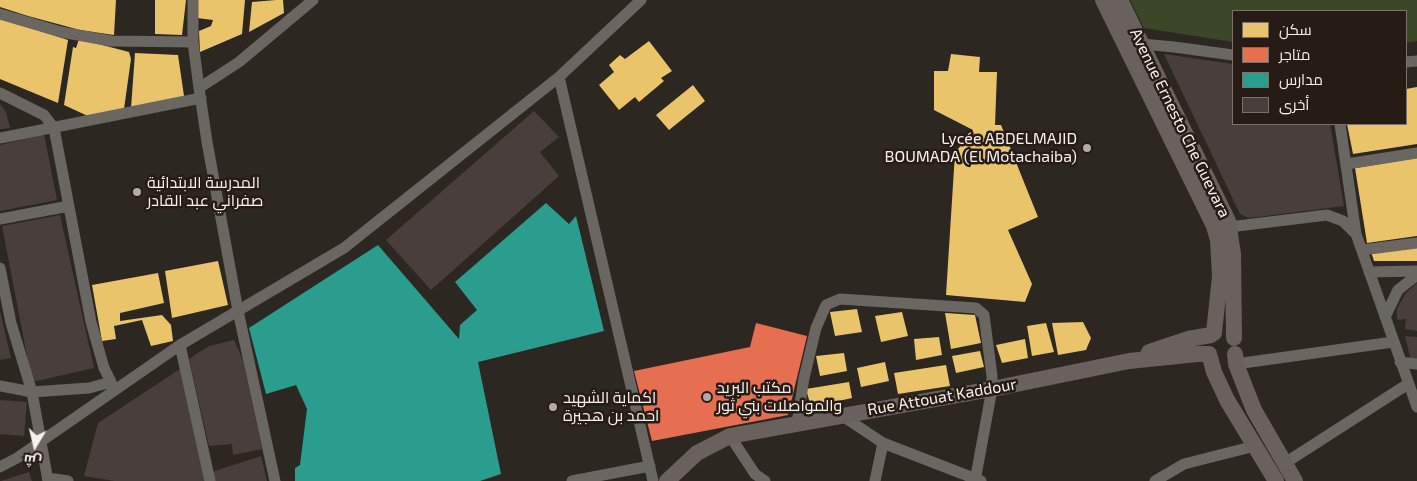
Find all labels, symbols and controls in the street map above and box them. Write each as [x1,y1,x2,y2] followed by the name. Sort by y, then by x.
[1232,10,1407,125] legend
[1279,20,1312,38] text: سكن
[1126,25,1234,221] street label: Avenue Ernesto Che Guevara
[1279,45,1310,63] text: متاجر
[1279,70,1323,88] text: مدارس
[1279,95,1309,113] text: أخرى
[885,129,1077,167] place label: Lycée ABDELMAJID BOUMADA (El Motachaiba)
[1081,142,1093,154] marker: Lycée ABDELMAJID BOUMADA (El Motachaiba)
[147,173,263,211] place label: المدرسة الابتدائية صفراني عبد القادر
[131,186,143,198] marker: المدرسة الابتدائية صفراني عبد القادر
[866,374,1018,420] street label: Rue Attouat Kaddour
[717,378,842,416] place label: مكتب البريد والمواصلات بني ثور
[563,388,659,426] place label: اكماية الشهيد احمد بن هجيرة
[701,391,713,403] marker: مكتب البريد والمواصلات بني ثور
[547,401,559,413] marker: اكماية الشهيد احمد بن هجيرة
[10,421,60,471] north arrow
[22,452,43,471] text: ش

